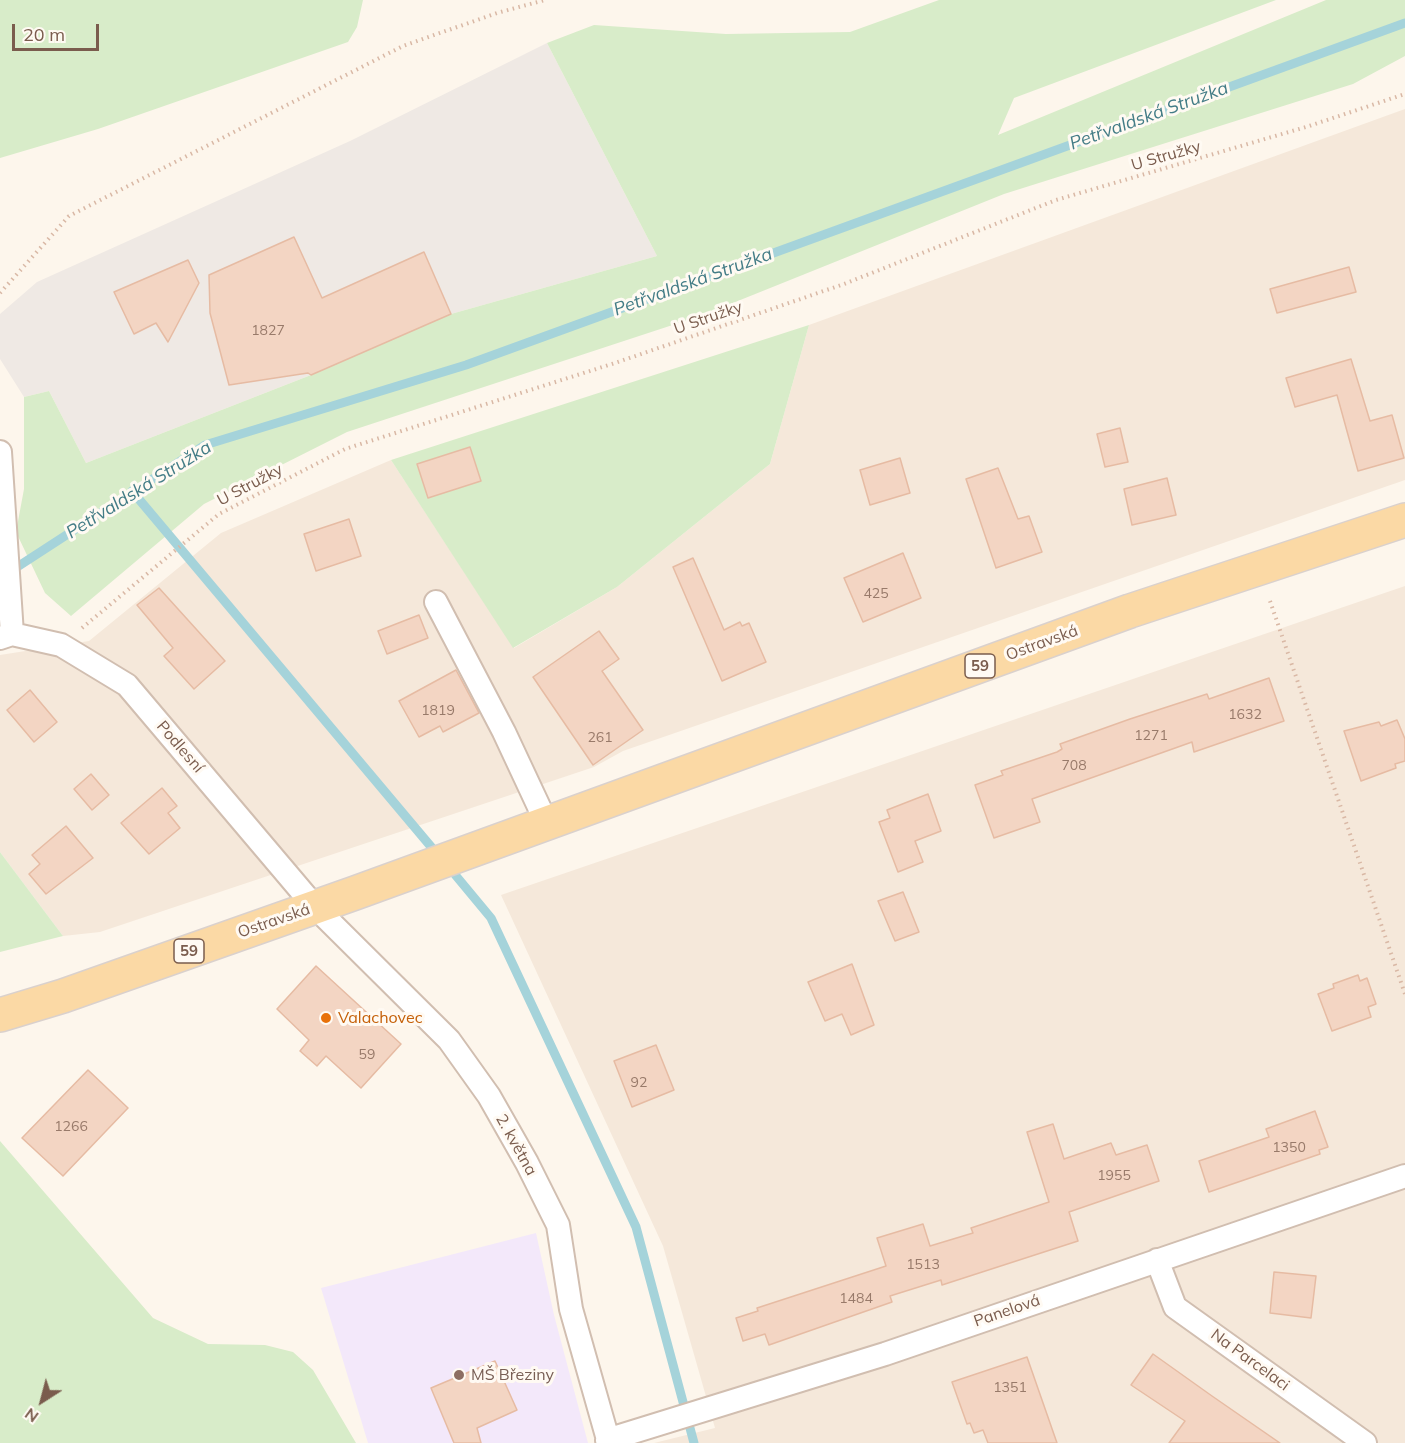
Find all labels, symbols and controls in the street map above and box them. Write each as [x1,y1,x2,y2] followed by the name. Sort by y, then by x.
[15,12,102,50] scale bar
[23,23,65,46] text: 20 m
[1067,77,1231,155] water label: Petřvaldská Stružka
[1129,137,1203,175] street label: U Stružky
[611,243,775,321] water label: Petřvaldská Stružka
[671,297,745,339] street label: U Stružky
[251,323,285,339] house number: 1827
[62,437,216,543] water label: Petřvaldská Stružka
[214,460,286,510] street label: U Stružky
[863,586,889,602] house number: 425
[1003,621,1081,665] street label: Ostravská
[965,654,995,678] road number: 59
[421,703,455,719] house number: 1819
[1228,707,1262,723] house number: 1632
[152,717,208,777] street label: Podlesní
[1134,728,1168,744] house number: 1271
[587,730,613,746] house number: 261
[1061,758,1087,774] house number: 708
[235,900,313,942] street label: Ostravská
[174,939,204,963] road number: 59
[338,1008,423,1028] place label: Valachovec
[319,1011,333,1025] marker: Valachovec
[359,1047,375,1063] house number: 59
[631,1075,647,1091] house number: 92
[491,1111,541,1179] street label: 2. května
[54,1119,88,1135] house number: 1266
[1272,1140,1306,1156] house number: 1350
[1097,1168,1131,1184] house number: 1955
[906,1257,940,1273] house number: 1513
[839,1291,873,1307] house number: 1484
[971,1291,1043,1331] street label: Panelová
[1207,1325,1293,1395] street label: Na Parcelaci
[471,1365,554,1385] place label: MŠ Březiny
[452,1368,466,1382] marker: MŠ Březiny
[12,1371,72,1431] north arrow
[993,1380,1027,1396] house number: 1351
[21,1404,42,1427] text: N

